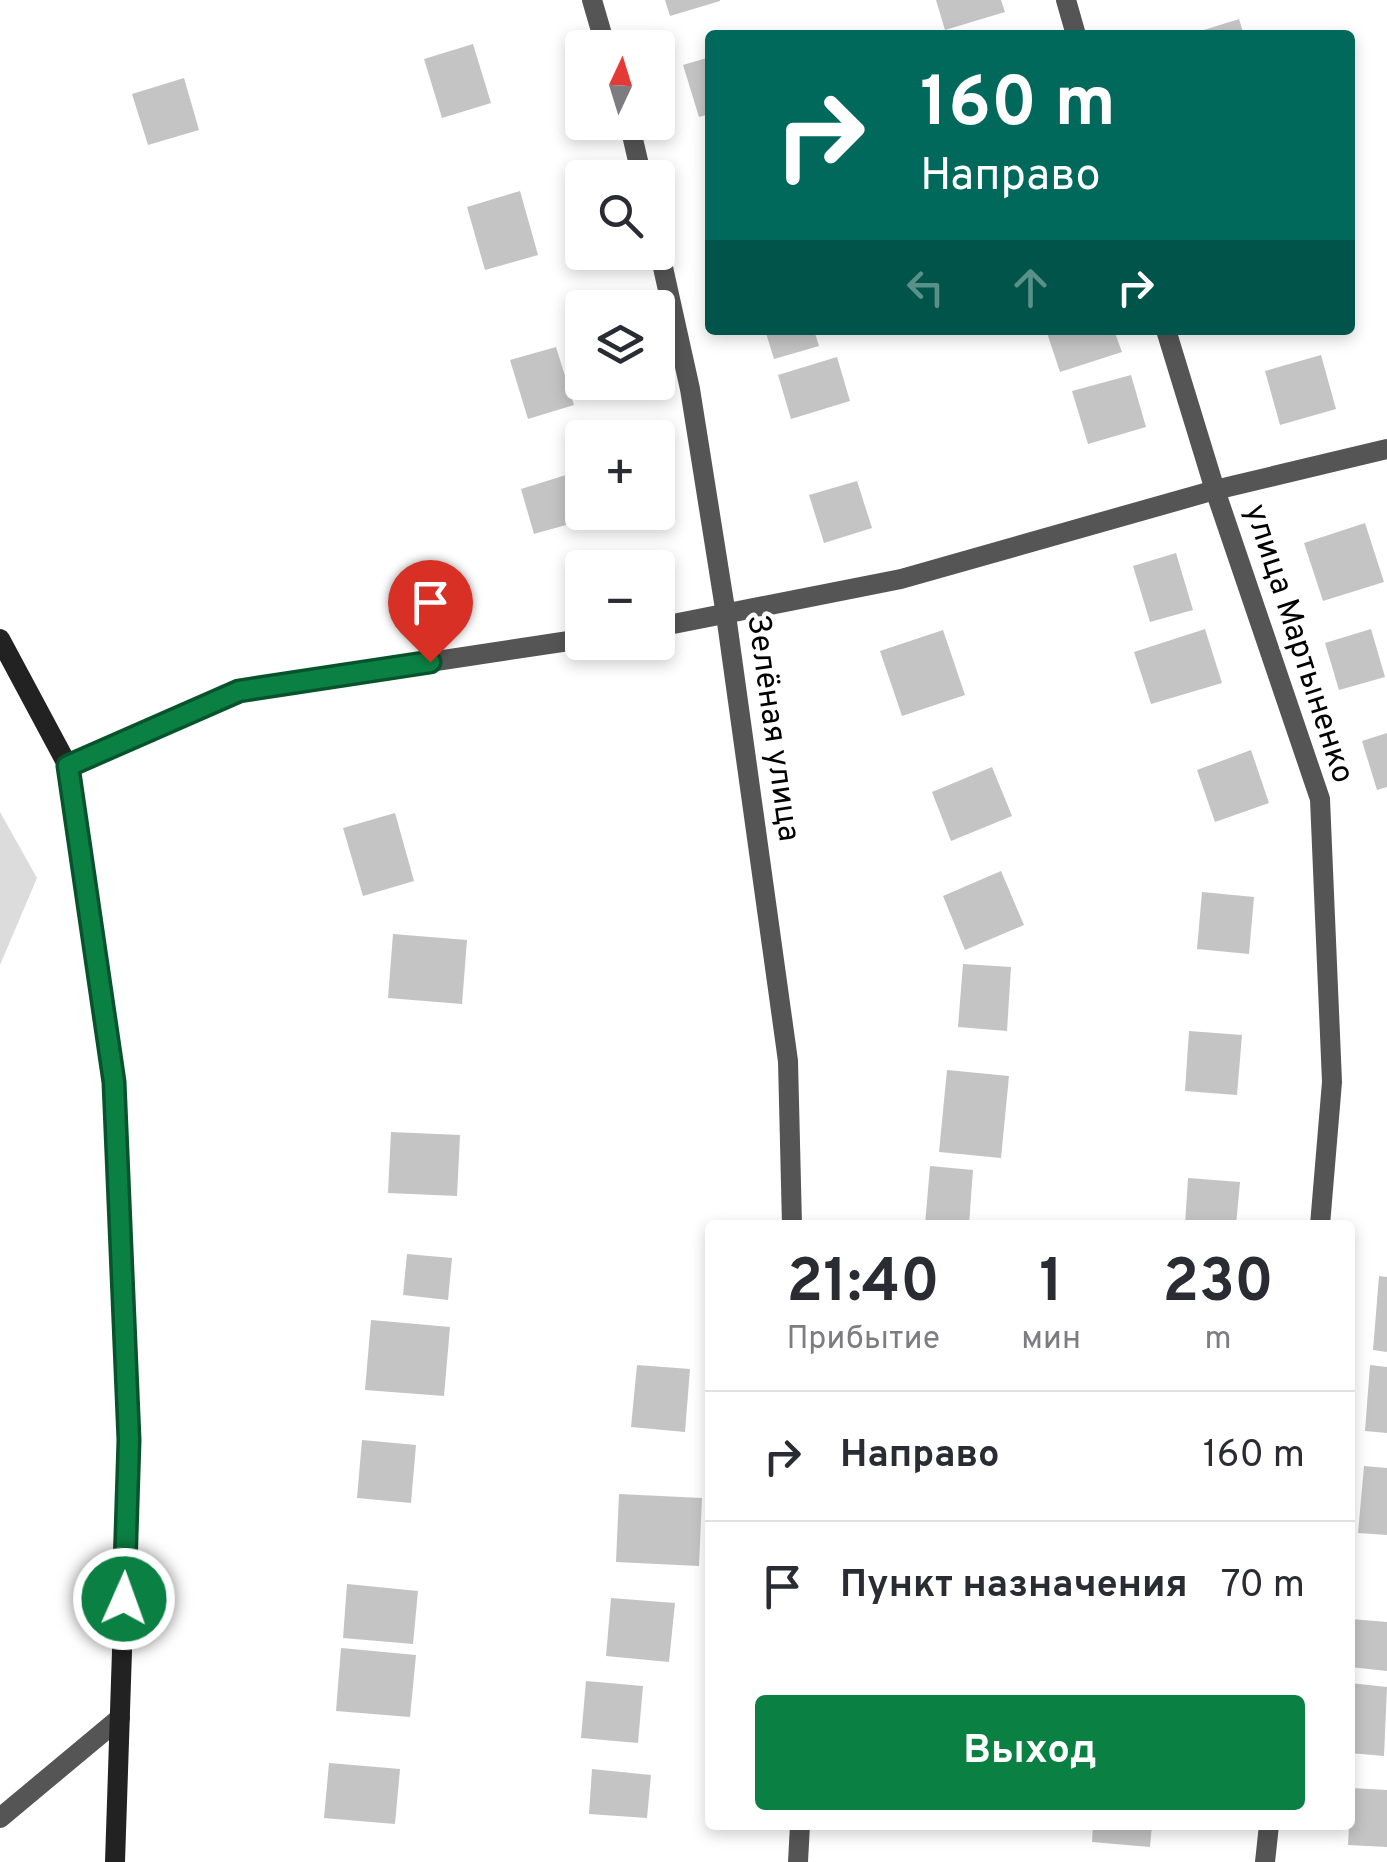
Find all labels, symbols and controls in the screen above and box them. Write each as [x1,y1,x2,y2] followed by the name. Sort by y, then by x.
[565,30,675,140] north arrow
[565,30,675,660] map controls
[920,62,1116,151] text: 160 m
[755,70,885,200] icon: right
[920,149,1101,206] text: Направо
[565,160,675,270] button: search
[898,260,953,315] icon: left
[1003,260,1058,315] icon: ahead
[1108,260,1163,315] icon: right
[565,290,675,400] button: layers
[565,420,675,530] button: +
[1234,499,1362,789] street label: улица Мартыненко
[565,550,675,660] button: −
[388,560,473,663] pin
[403,575,458,630] icon: arrive
[736,612,808,844] street label: Зелёная улица
[787,1247,940,1323] text: 21:40
[1039,1247,1063,1323] text: 1
[1162,1247,1274,1323] text: 230
[786,1320,940,1360] text: Прибытие
[1021,1320,1081,1360] text: мин
[1204,1320,1232,1360] text: m
[755,1429,810,1484] icon: right
[840,1432,1000,1481] text: Направо
[1203,1432,1305,1481] text: 160 m
[72,1547,176,1651] position arrow
[755,1559,810,1614] icon: arrive
[840,1562,1188,1611] text: Пункт назначения
[1221,1562,1305,1611] text: 70 m
[755,1695,1305,1810] button: Выход

